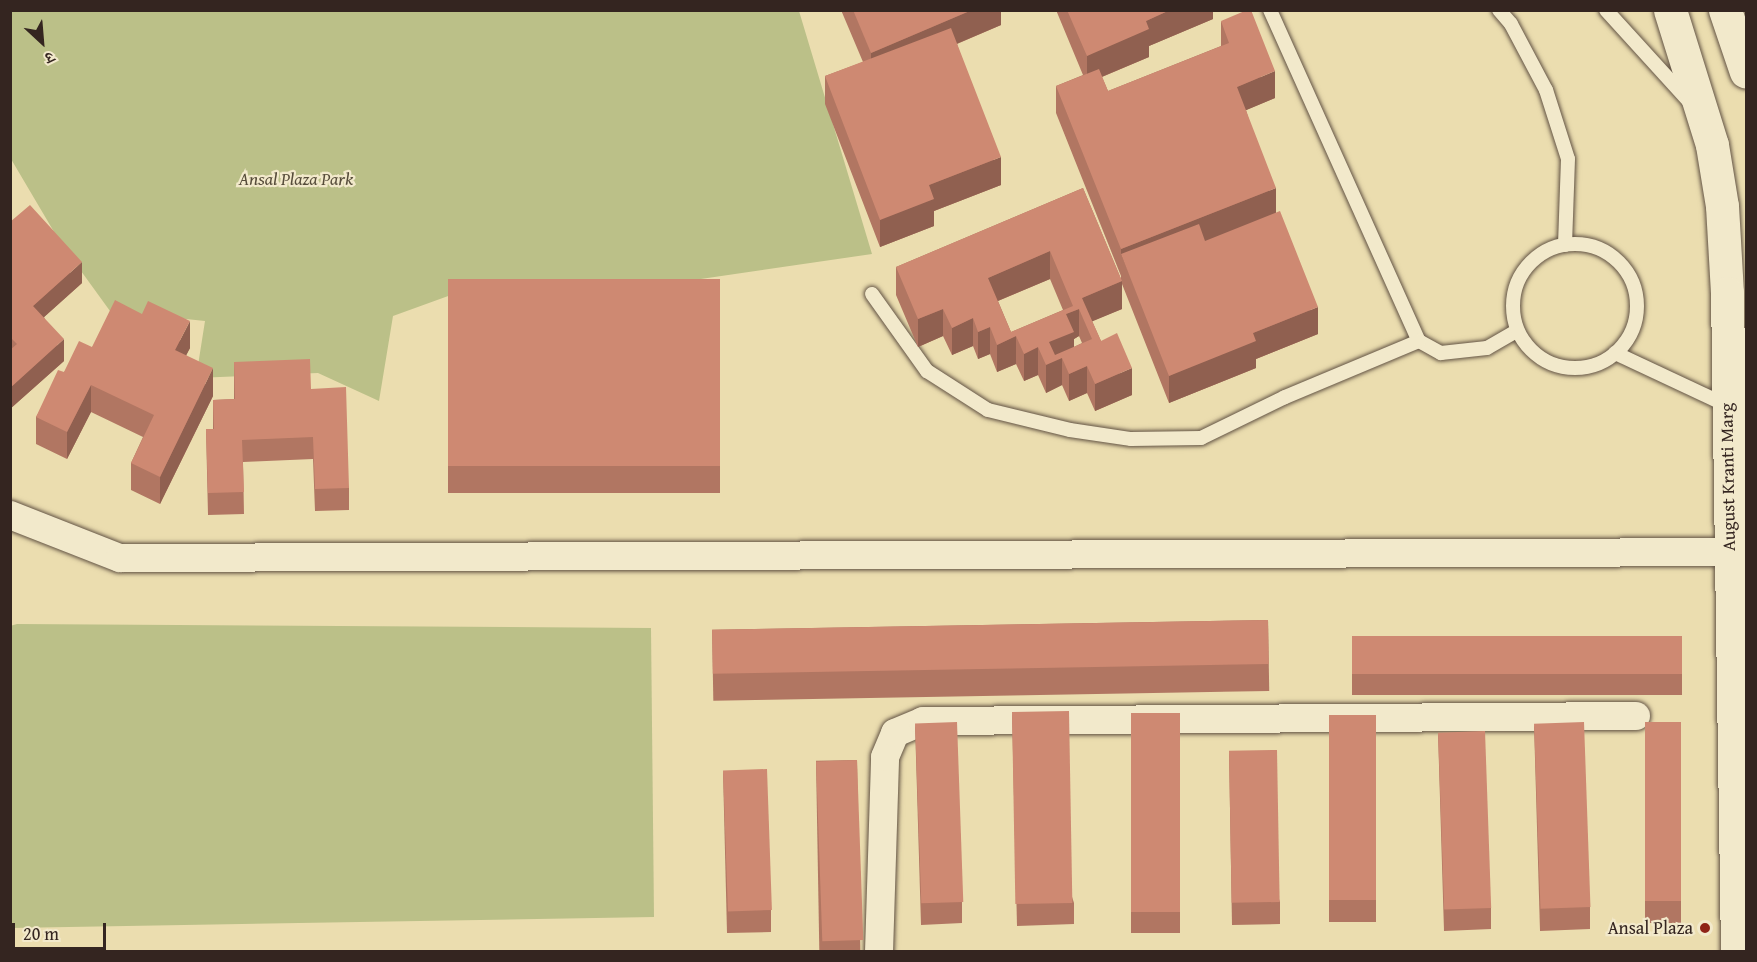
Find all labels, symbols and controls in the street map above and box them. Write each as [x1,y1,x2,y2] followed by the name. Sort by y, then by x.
[12,12,72,72] north arrow
[41,46,59,71] text: उ
[239,168,353,190] park label: Ansal Plaza Park
[1716,403,1740,551] street label: August Kranti Marg
[15,911,110,949] scale bar
[1608,917,1693,939] place label: Ansal Plaza
[23,920,59,947] text: 20 m
[1698,921,1712,935] marker: Ansal Plaza

